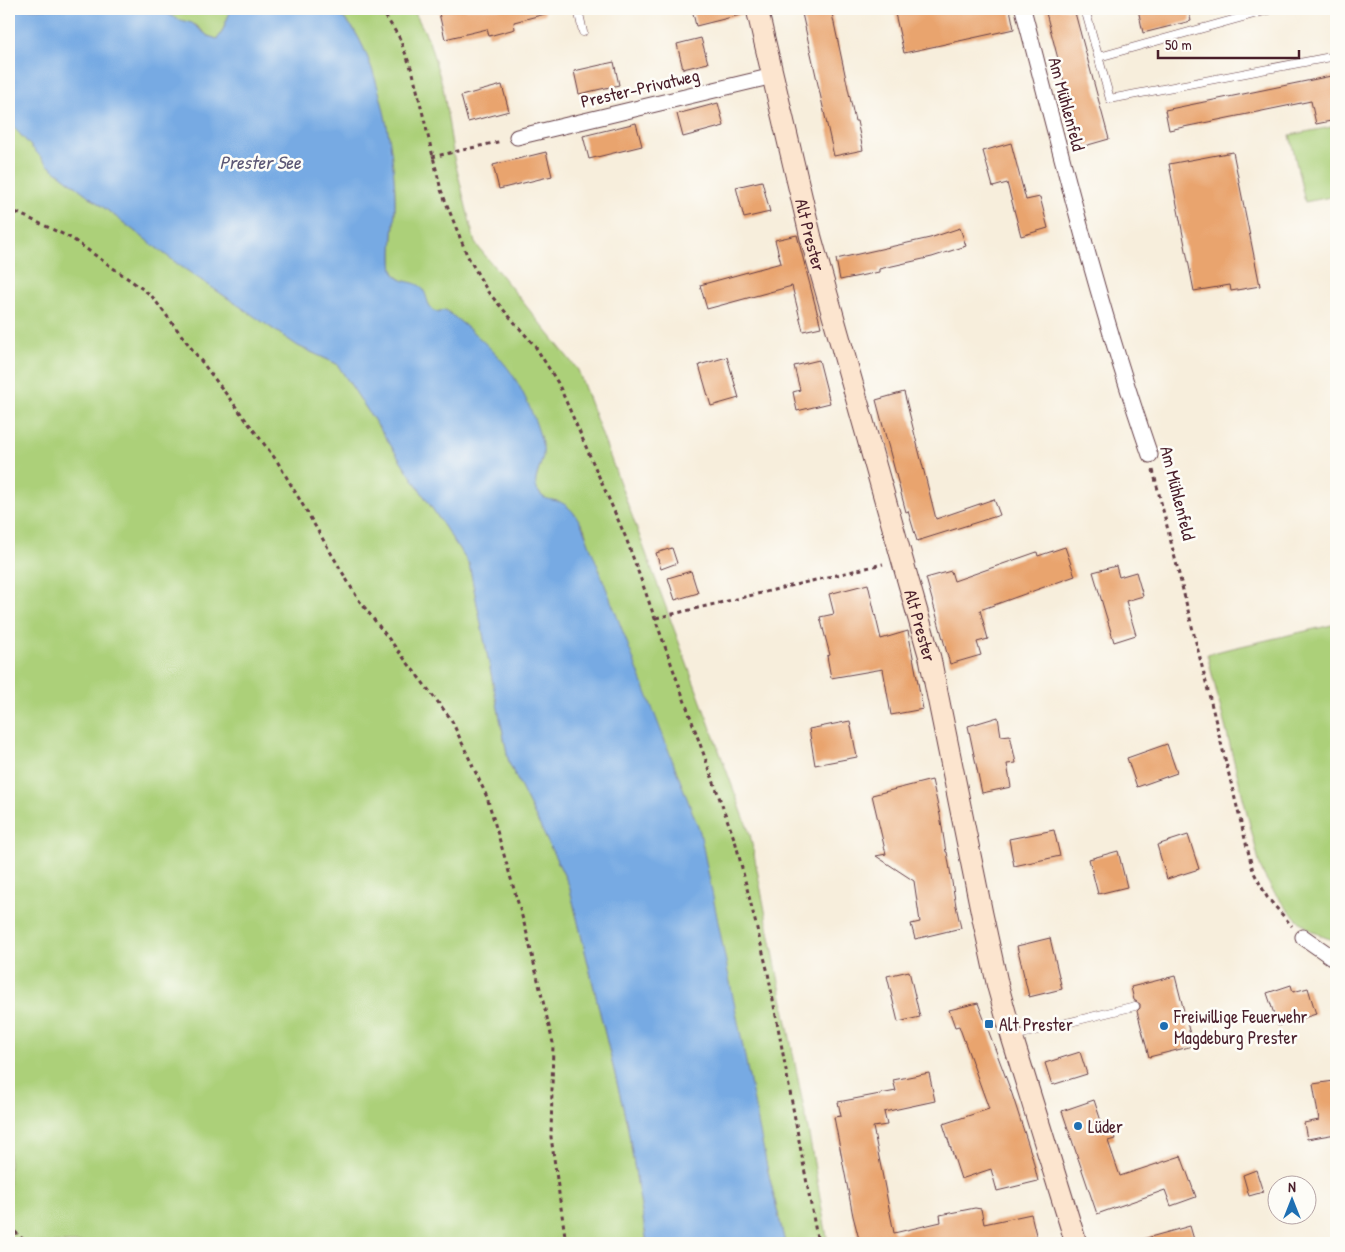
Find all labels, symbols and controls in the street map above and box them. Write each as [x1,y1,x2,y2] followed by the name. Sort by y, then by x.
[1158,28,1299,60] scale bar
[1165,34,1192,55] text: 50 m
[1042,54,1092,154] street label: Am Mühlenfeld
[578,62,702,114] street label: Prester-Privatweg
[220,149,302,175] water label: Prester See
[790,196,832,274] street label: Alt Prester
[1154,443,1202,543] street label: Am Mühlenfeld
[899,586,943,665] street label: Alt Prester
[1173,1004,1308,1050] place label: Freiwillige Feuerwehr Magdeburg Prester
[999,1012,1073,1037] place label: Alt Prester
[983,1018,995,1030] marker: Alt Prester
[1158,1020,1170,1032] marker: Freiwillige Feuerwehr Magdeburg Prester
[1088,1114,1123,1139] place label: Lüder
[1072,1120,1084,1132] marker: Lüder
[1268,1174,1318,1224] north arrow
[1288,1177,1296,1196] text: N

